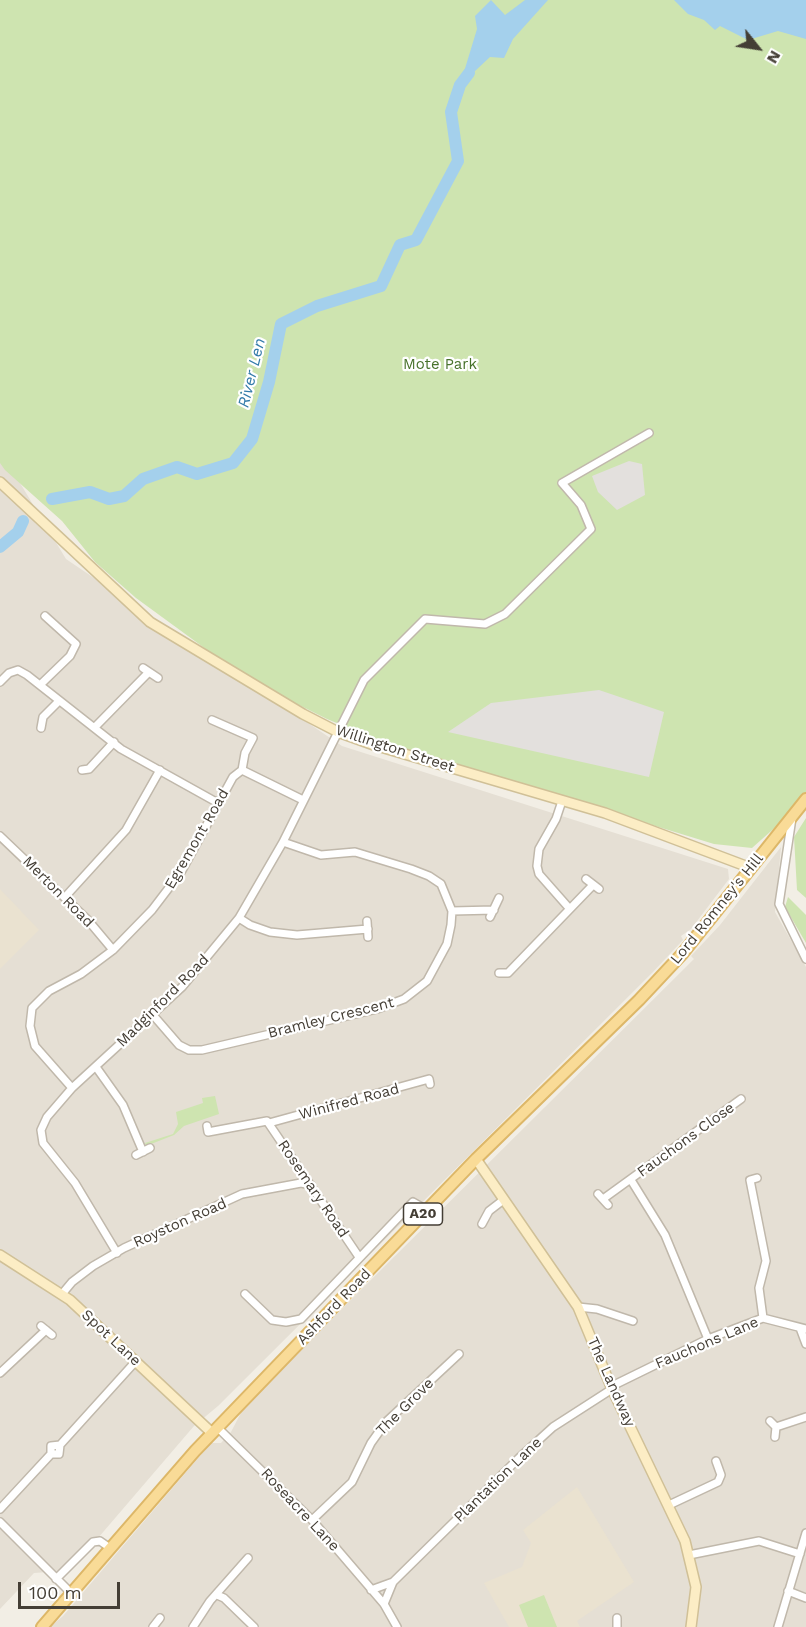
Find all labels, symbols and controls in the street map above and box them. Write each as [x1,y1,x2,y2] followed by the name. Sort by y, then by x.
[728,18,788,78] north arrow
[763,47,785,67] text: N
[234,336,270,410] water label: River Len
[403,356,477,374] park label: Mote Park
[333,721,457,777] street label: Willington Street
[161,786,233,892] street label: Egremont Road
[667,850,767,968] street label: Lord Romney's Hill
[19,853,97,931] street label: Merton Road
[113,951,213,1051] street label: Madginford Road
[266,994,396,1042] street label: Bramley Crescent
[297,1080,401,1124] street label: Winifred Road
[634,1099,738,1181] street label: Fauchons Close
[274,1137,352,1241] street label: Rosemary Road
[131,1194,229,1252] street label: Royston Road
[404,1203,442,1225] road number: A20
[293,1265,375,1349] street label: Ashford Road
[78,1306,144,1370] street label: Spot Lane
[653,1313,761,1373] street label: Fauchons Lane
[583,1334,639,1430] street label: The Landway
[372,1374,438,1440] street label: The Grove
[450,1434,546,1526] street label: Plantation Lane
[257,1465,343,1555] street label: Roseacre Lane
[21,1570,123,1608] scale bar
[29,1582,82,1603] text: 100 m

